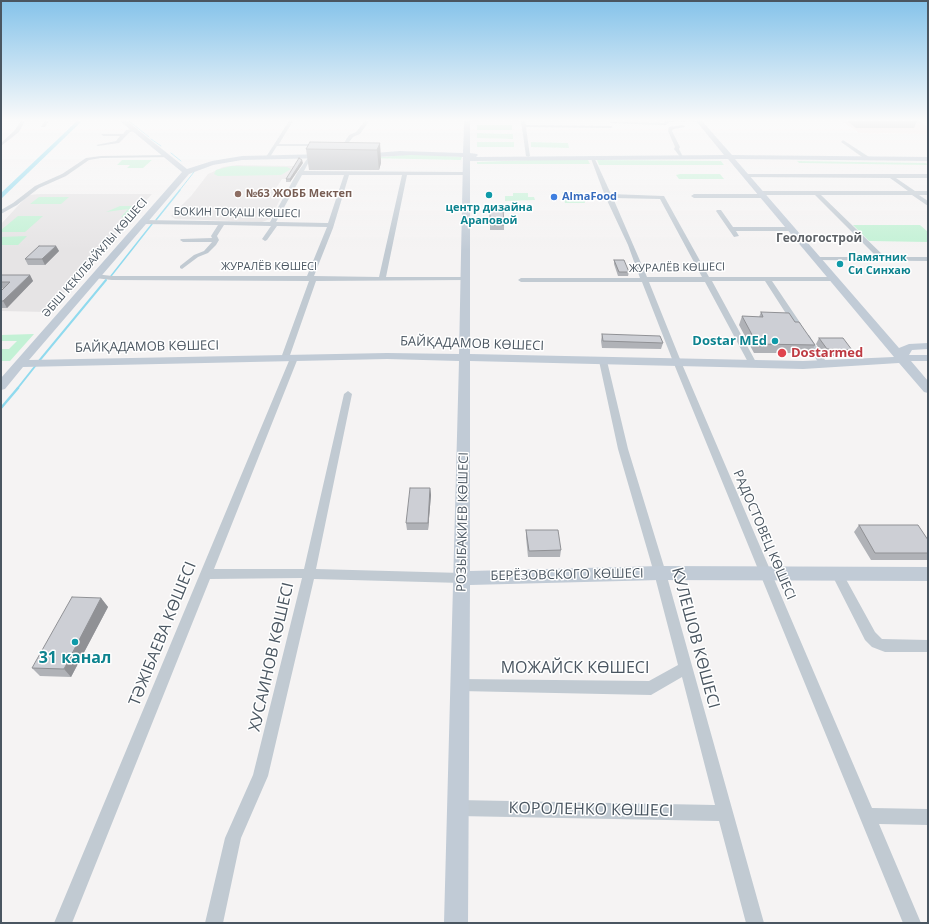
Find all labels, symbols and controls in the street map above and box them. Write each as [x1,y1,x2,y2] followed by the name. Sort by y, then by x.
[246,187,352,201] place label: №63 ЖОББ Мектеп
[233,189,243,199] marker: №63 ЖОББ Мектеп
[484,190,494,200] marker: центр дизайна Араповой
[562,190,617,204] place label: AlmaFood
[549,192,559,202] marker: AlmaFood
[40,196,150,320] street label: ӘБІШ КЕКІЛБАЙҰЛЫ КӨШЕСІ
[445,201,533,227] place label: центр дизайна Араповой
[173,205,301,221] street label: БОКИН ТОҚАШ КӨШЕСІ
[776,232,862,246] district label: Геологострой
[848,251,911,277] place label: Памятник Си Синхаю
[835,259,845,269] marker: Памятник Си Синхаю
[221,260,317,274] street label: ЖУРАЛЁВ КӨШЕСІ
[629,261,725,275] street label: ЖУРАЛЁВ КӨШЕСІ
[692,333,767,349] place label: Dostar MEd
[400,334,544,354] street label: БАЙҚАДАМОВ КӨШЕСІ
[770,336,780,346] marker: Dostar MEd
[75,338,219,356] street label: БАЙҚАДАМОВ КӨШЕСІ
[791,345,863,361] place label: Dostarmed
[776,347,788,359] marker: Dostarmed
[454,452,472,592] street label: РОЗЫБАКИЕВ КӨШЕСІ
[730,468,798,602] street label: РАДОСТОВЕЦ КӨШЕСІ
[125,559,201,709] street label: ТӘЖІБАЕВА КӨШЕСІ
[667,565,723,711] street label: КУЛЕШОВ КӨШЕСІ
[490,566,644,584] street label: БЕРЁЗОВСКОГО КӨШЕСІ
[246,581,298,733] street label: ХУСАИНОВ КӨШЕСІ
[70,637,80,647] marker: 31 канал
[39,648,111,668] place label: 31 канал
[501,658,649,678] street label: МОЖАЙСК КӨШЕСІ
[508,799,674,821] street label: КОРОЛЕНКО КӨШЕСІ

